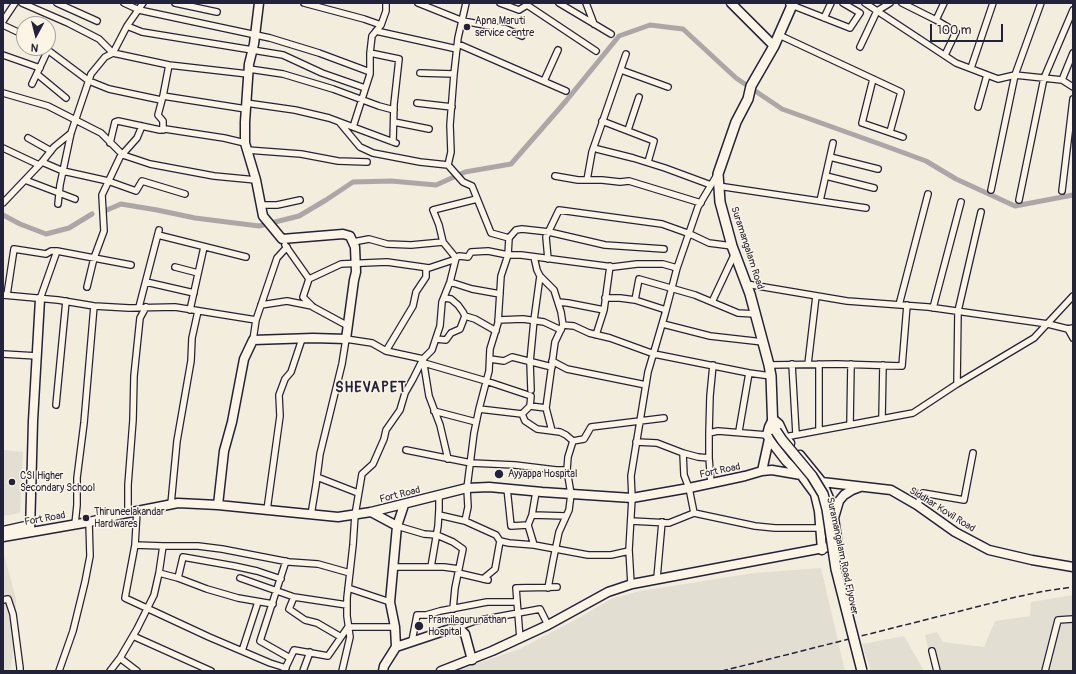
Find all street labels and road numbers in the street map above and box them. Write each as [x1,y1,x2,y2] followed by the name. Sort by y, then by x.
[728,205,766,291] street label: Suramangalam Road
[699,461,741,481] street label: Fort Road
[378,484,422,506] street label: Fort Road
[907,485,977,535] street label: Siddhar Kovil Road
[824,496,860,616] street label: Suramangalam Road Flyover
[24,509,66,529] street label: Fort Road

